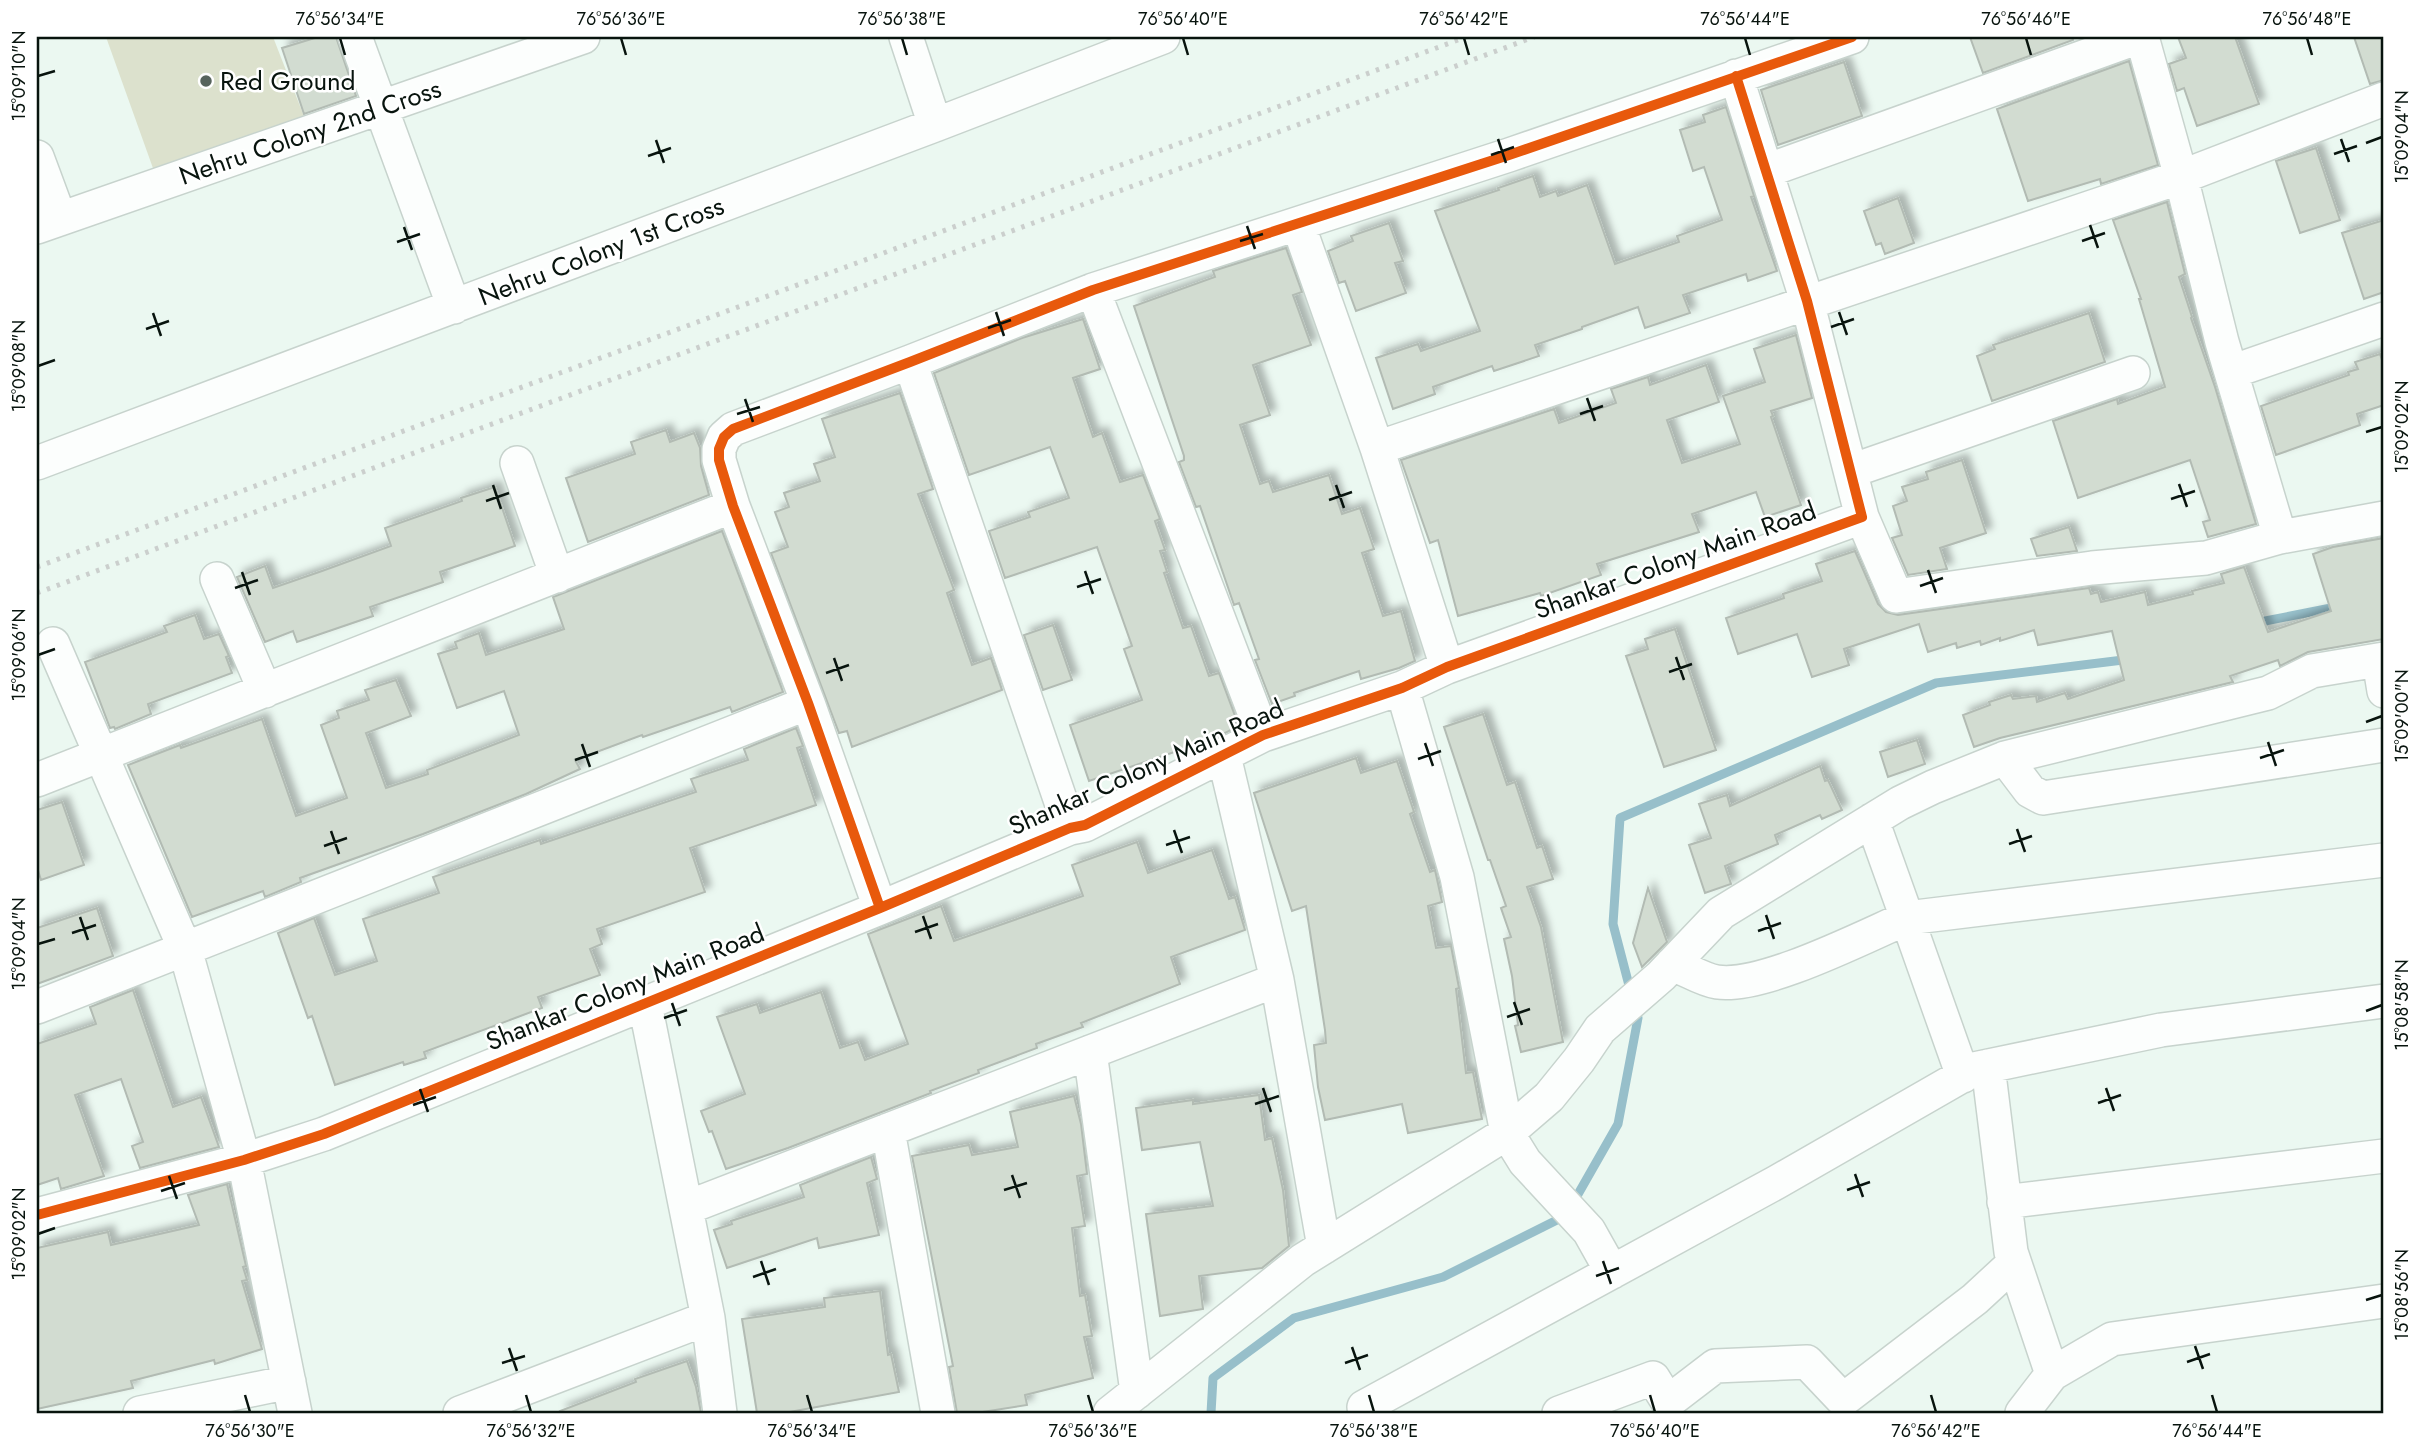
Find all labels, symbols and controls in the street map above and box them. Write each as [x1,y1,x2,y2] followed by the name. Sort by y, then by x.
[295,6,385,32] text: 76°56'34"E
[577,6,665,32] text: 76°56'36"E
[858,6,946,32] text: 76°56'38"E
[1138,6,1228,32] text: 76°56'40"E
[1419,6,1509,32] text: 76°56'42"E
[1700,6,1790,32] text: 76°56'44"E
[1981,6,2071,32] text: 76°56'46"E
[2262,6,2352,32] text: 76°56'48"E
[6,31,32,121] text: 15°09'10"N
[220,62,356,100] place label: Red Ground
[174,69,446,195] street label: Nehru Colony 2nd Cross
[198,73,214,89] marker: Red Ground
[2389,90,2415,184] text: 15°09'04"N
[473,187,729,315] street label: Nehru Colony 1st Cross
[6,320,32,412] text: 15°09'08"N
[2389,381,2415,473] text: 15°09'02"N
[1529,491,1821,629] street label: Shankar Colony Main Road
[6,608,32,702] text: 15°09'06"N
[2389,669,2415,763] text: 15°09'00"N
[1002,689,1290,845] street label: Shankar Colony Main Road
[6,897,32,991] text: 15°09'04"N
[480,914,770,1060] street label: Shankar Colony Main Road
[2389,959,2415,1051] text: 15°08'58"N
[6,1188,32,1280] text: 15°09'02"N
[2389,1249,2415,1341] text: 15°08'56"N
[205,1418,295,1444] text: 76°56'30"E
[487,1418,575,1444] text: 76°56'32"E
[767,1418,857,1444] text: 76°56'34"E
[1049,1418,1137,1444] text: 76°56'36"E
[1330,1418,1418,1444] text: 76°56'38"E
[1610,1418,1700,1444] text: 76°56'40"E
[1891,1418,1981,1444] text: 76°56'42"E
[2172,1418,2262,1444] text: 76°56'44"E

